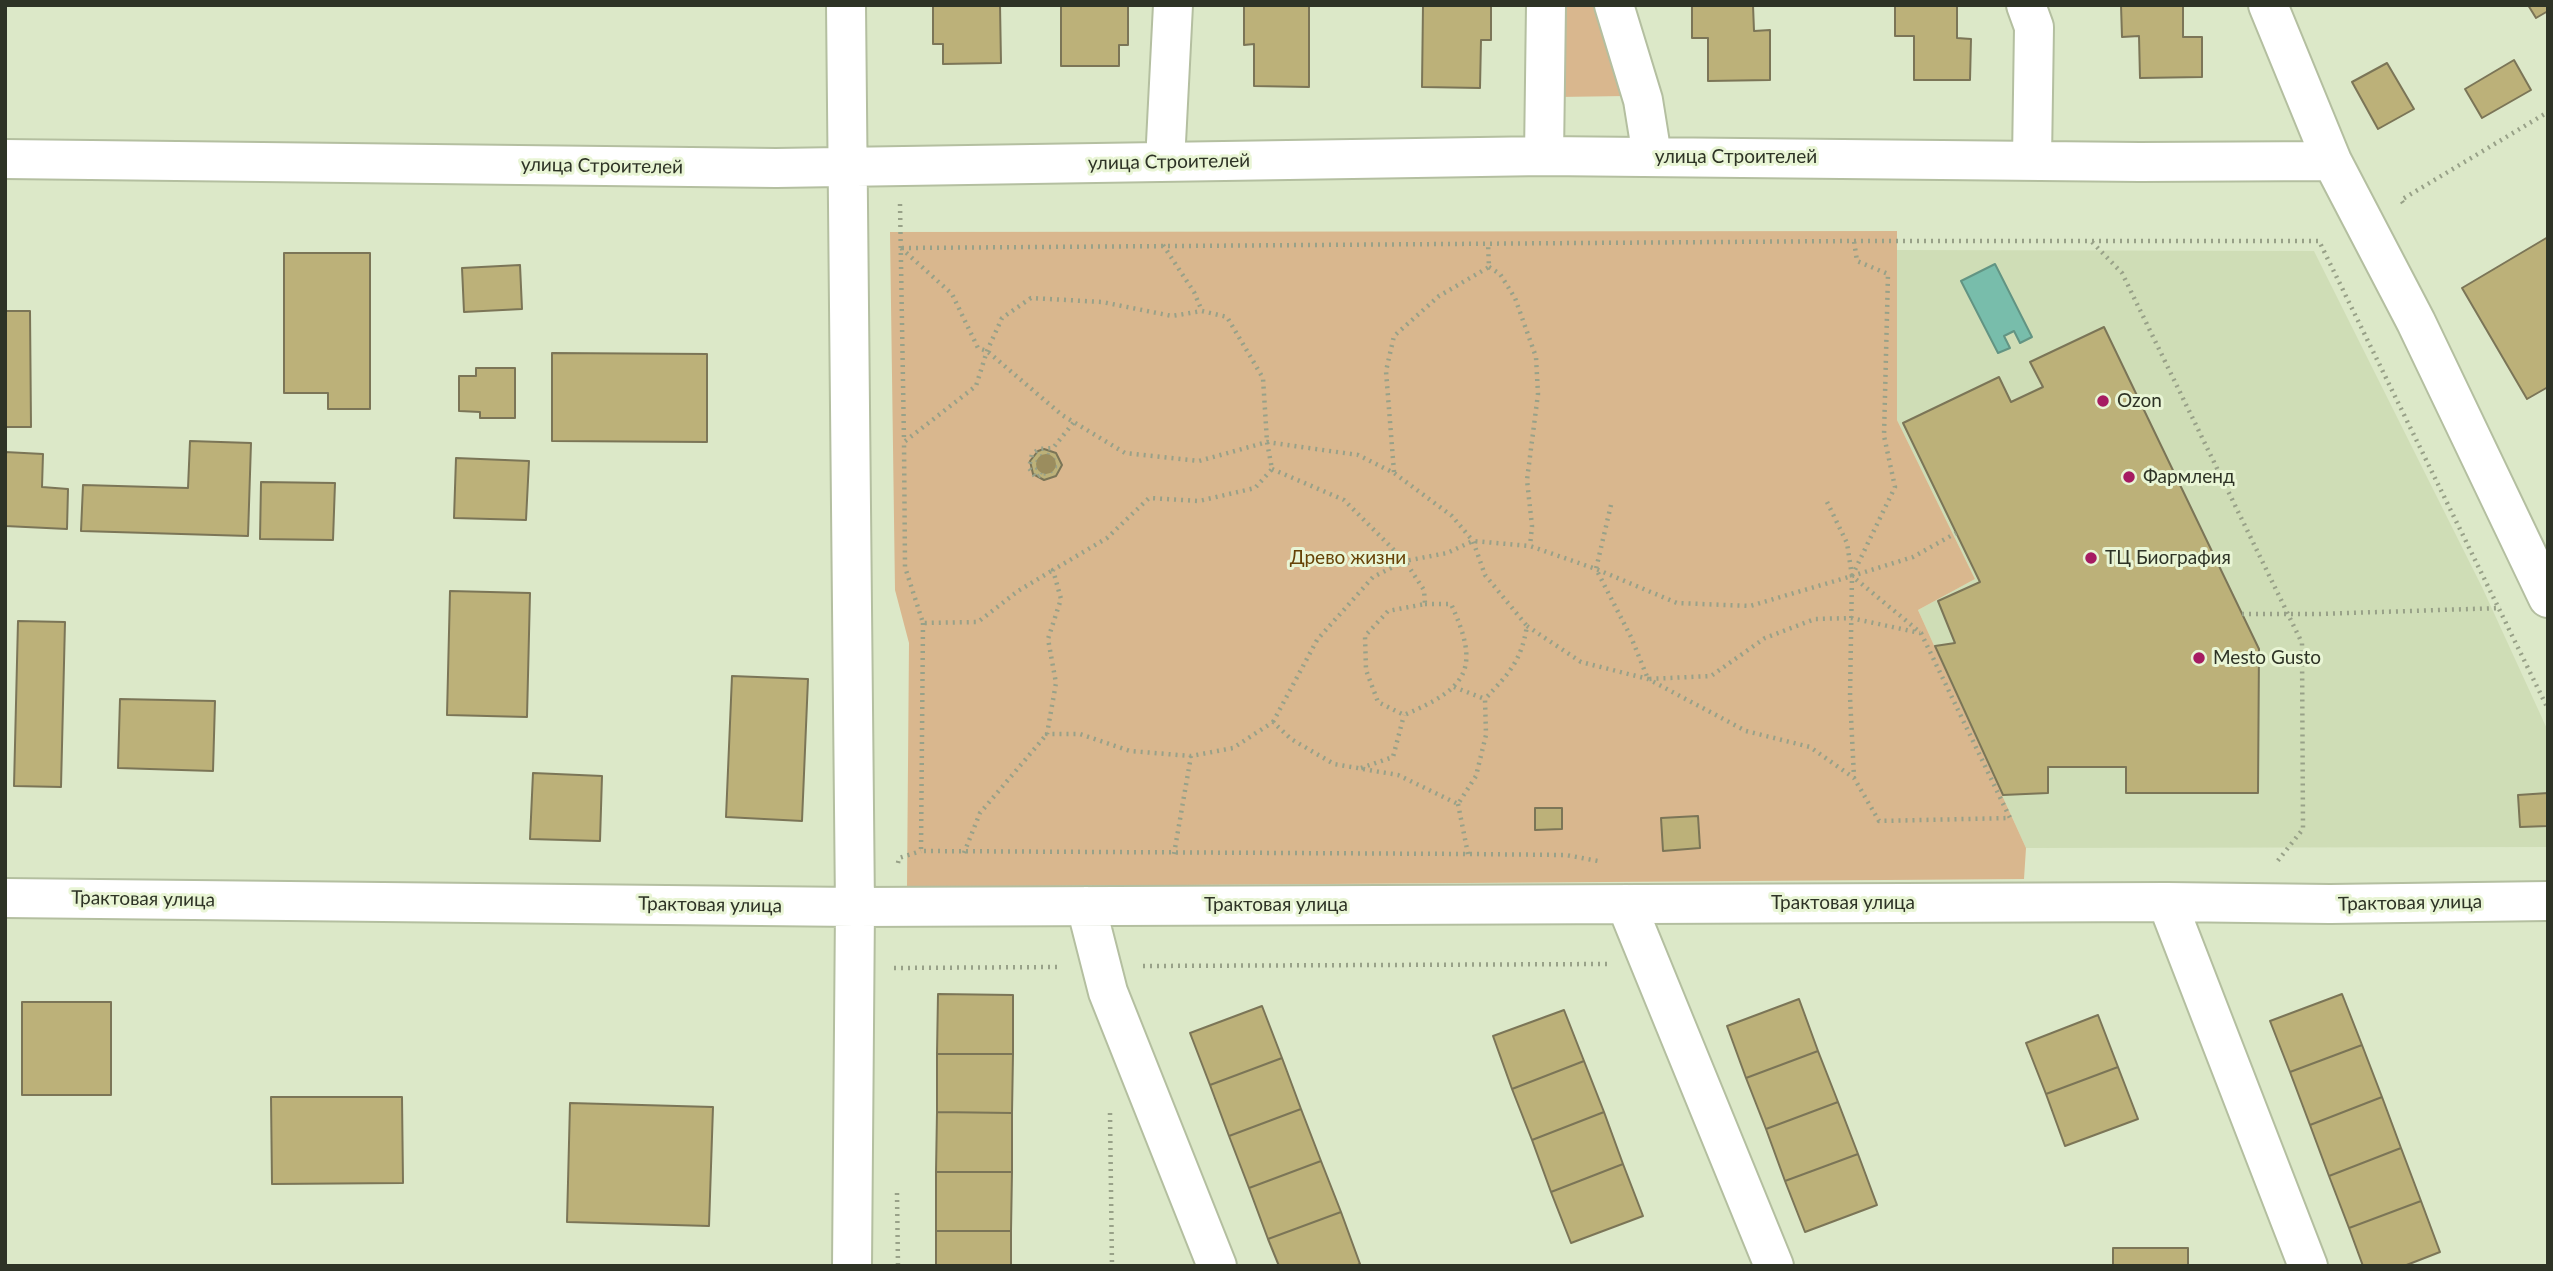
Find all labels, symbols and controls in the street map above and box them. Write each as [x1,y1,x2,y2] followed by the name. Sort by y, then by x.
[1655,146,1817,168] street label: улица Строителей
[1088,149,1250,175] street label: улица Строителей
[521,153,683,179] street label: улица Строителей
[2117,390,2162,412] place label: Ozon
[2095,393,2111,409] marker: Ozon
[2143,466,2235,488] place label: Фармленд
[2121,469,2137,485] marker: Фармленд
[1290,547,1406,569] park label: Древо жизни
[2105,547,2231,569] place label: ТЦ Биография
[2083,550,2099,566] marker: ТЦ Биография
[2213,647,2321,669] place label: Mesto Gusto
[2191,650,2207,666] marker: Mesto Gusto
[71,886,215,912] street label: Трактовая улица
[2338,890,2482,916] street label: Трактовая улица
[638,892,782,918] street label: Трактовая улица
[1771,892,1915,914] street label: Трактовая улица
[1204,894,1348,916] street label: Трактовая улица

